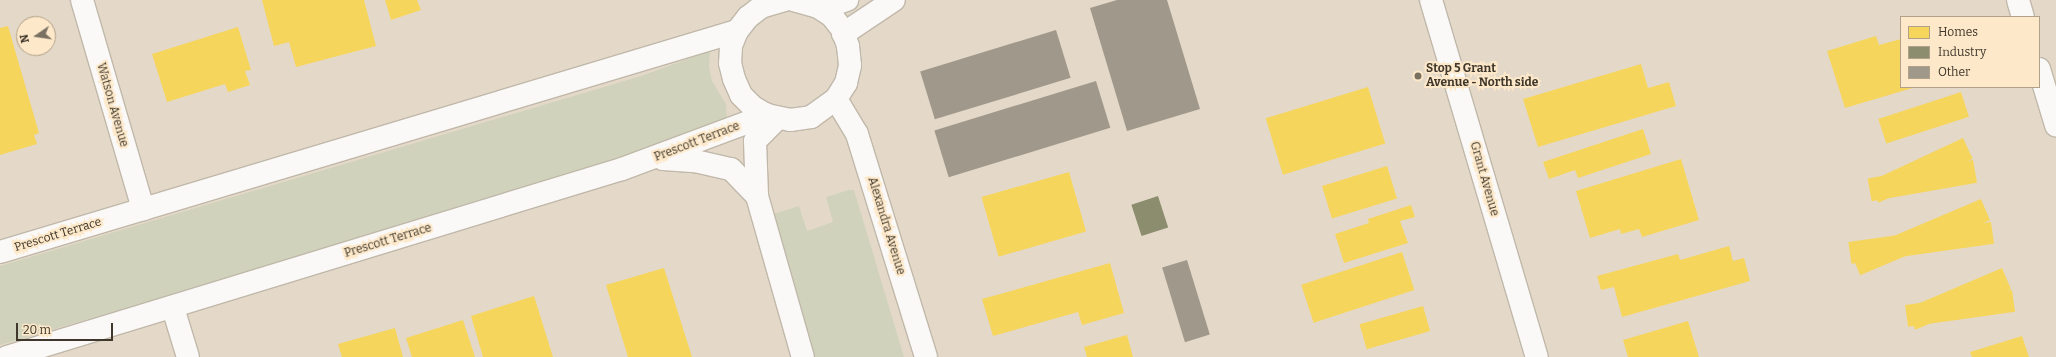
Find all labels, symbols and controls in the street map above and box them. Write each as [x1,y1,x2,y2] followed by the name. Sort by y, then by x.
[16,16,56,56] north arrow
[1900,16,2040,88] legend
[1938,25,1978,39] text: Homes
[18,33,32,44] text: N
[1938,45,1986,59] text: Industry
[93,61,131,149] street label: Watson Avenue
[1426,62,1538,90] place label: Stop 5 Grant Avenue - North side
[1938,65,1970,79] text: Other
[1413,71,1423,81] marker: Stop 5 Grant Avenue - North side
[652,119,742,165] street label: Prescott Terrace
[1466,140,1502,218] street label: Grant Avenue
[864,175,908,277] street label: Alexandra Avenue
[13,215,103,255] street label: Prescott Terrace
[343,221,433,261] street label: Prescott Terrace
[18,315,115,341] scale bar
[23,323,51,337] text: 20 m

